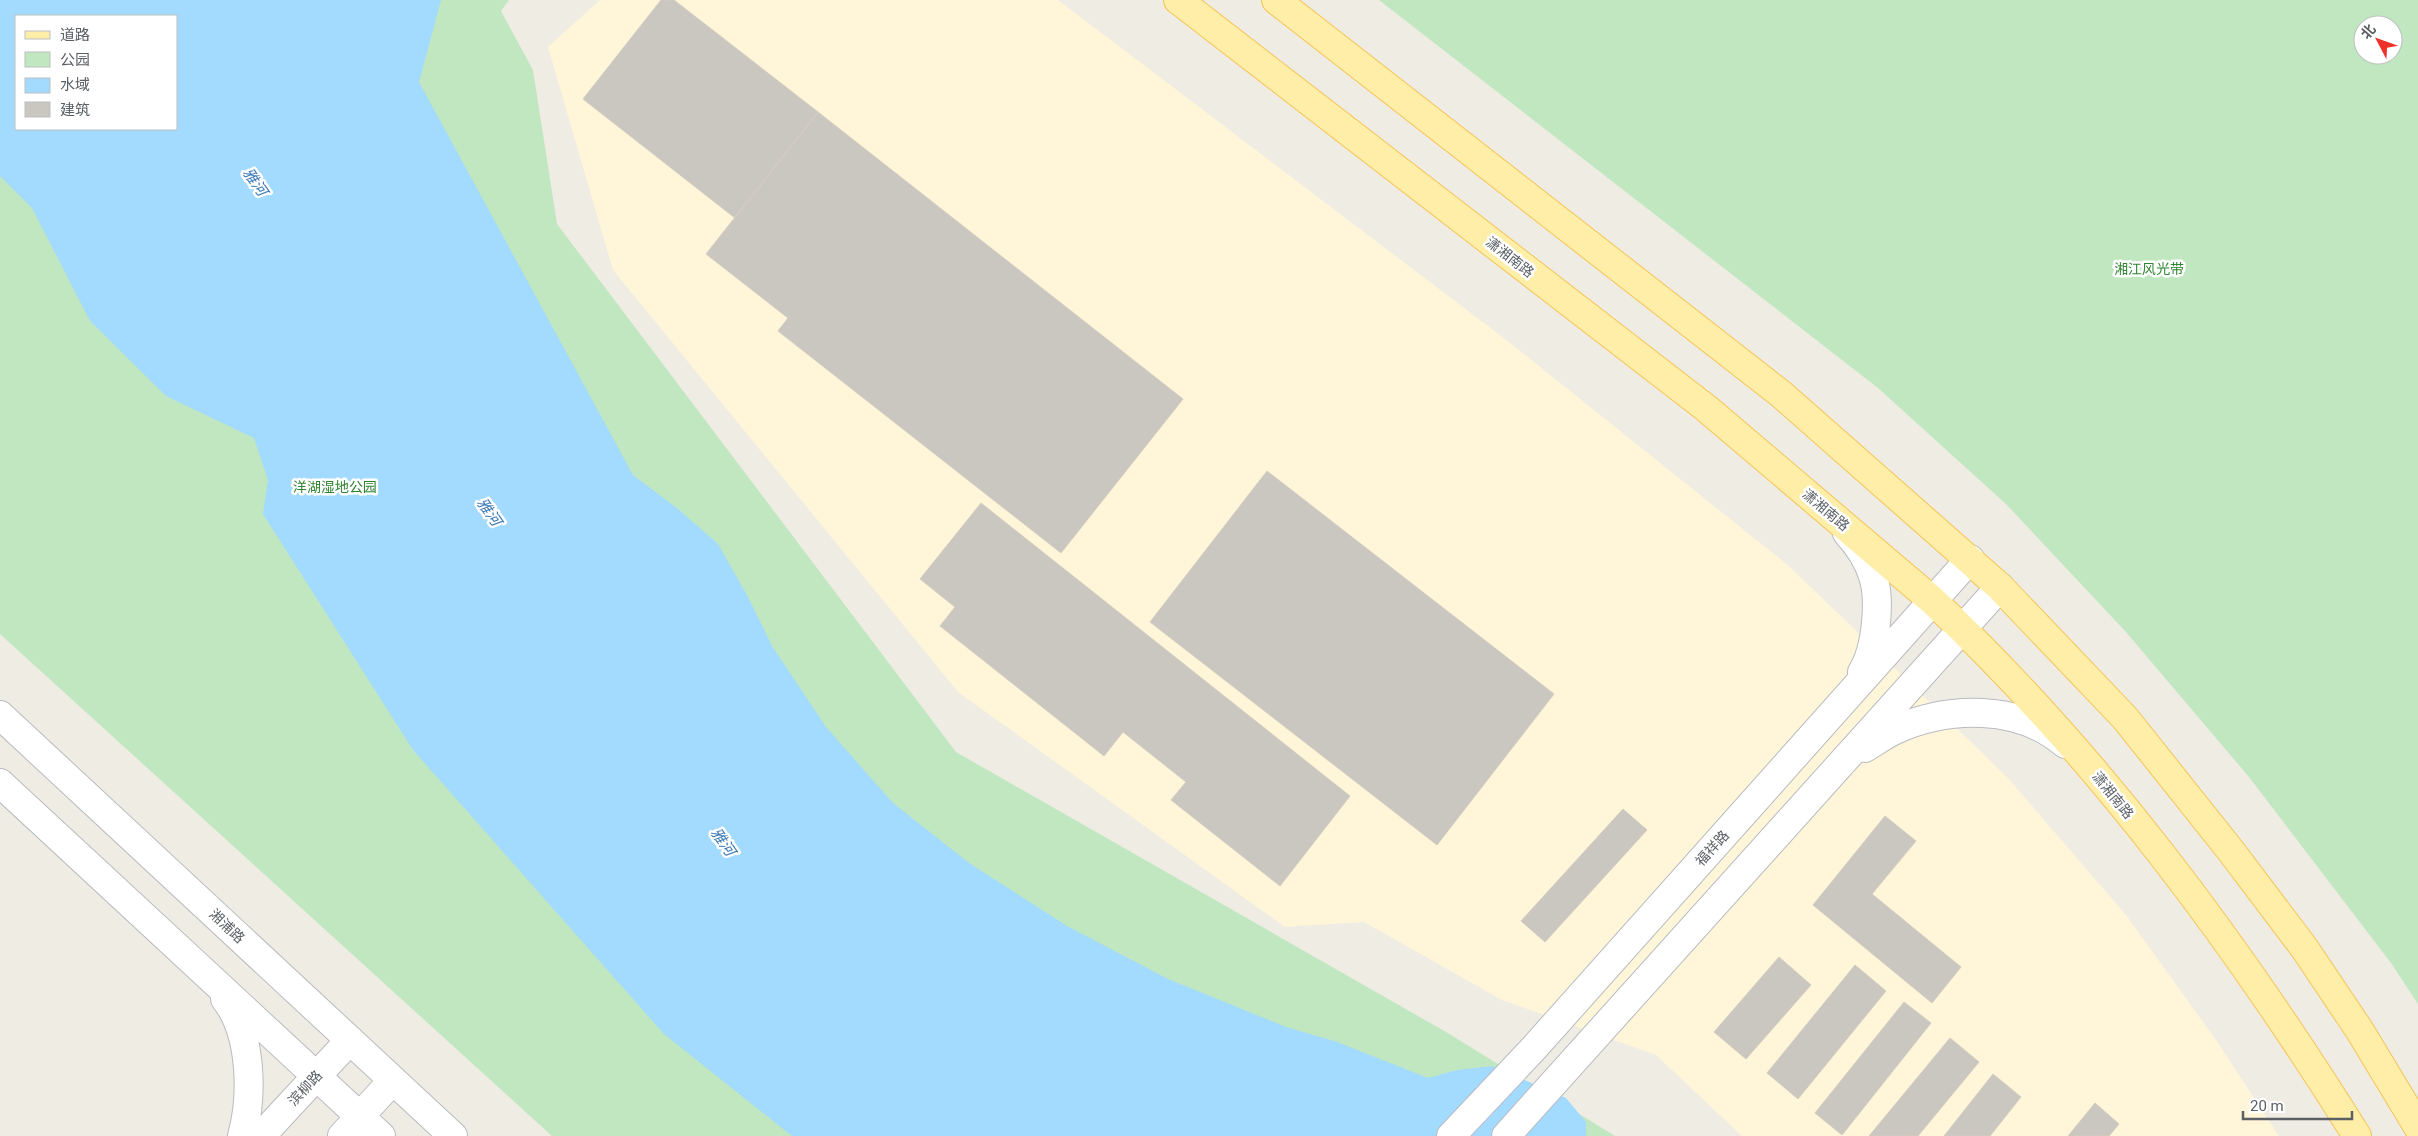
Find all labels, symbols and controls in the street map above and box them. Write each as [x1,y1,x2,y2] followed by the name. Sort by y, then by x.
[15,15,178,130] legend
[2353,15,2403,65] north arrow
[2358,21,2379,42] text: 北
[60,26,90,44] text: 道路
[60,51,90,69] text: 公园
[60,76,90,94] text: 水域
[60,101,90,119] text: 建筑
[239,165,273,202] water label: 雅河
[1483,233,1537,281] street label: 潇湘南路
[2114,261,2184,277] park label: 湘江风光带
[293,479,377,495] park label: 洋湖湿地公园
[1799,486,1853,534] street label: 潇湘南路
[473,495,507,532] water label: 雅河
[2089,768,2137,822] street label: 潇湘南路
[707,825,741,862] water label: 雅河
[1692,827,1732,869] street label: 福祥路
[206,906,248,946] street label: 湘浦路
[285,1067,325,1109] street label: 滨柳路
[2243,1088,2352,1120] scale bar
[2250,1097,2284,1115] text: 20 m

